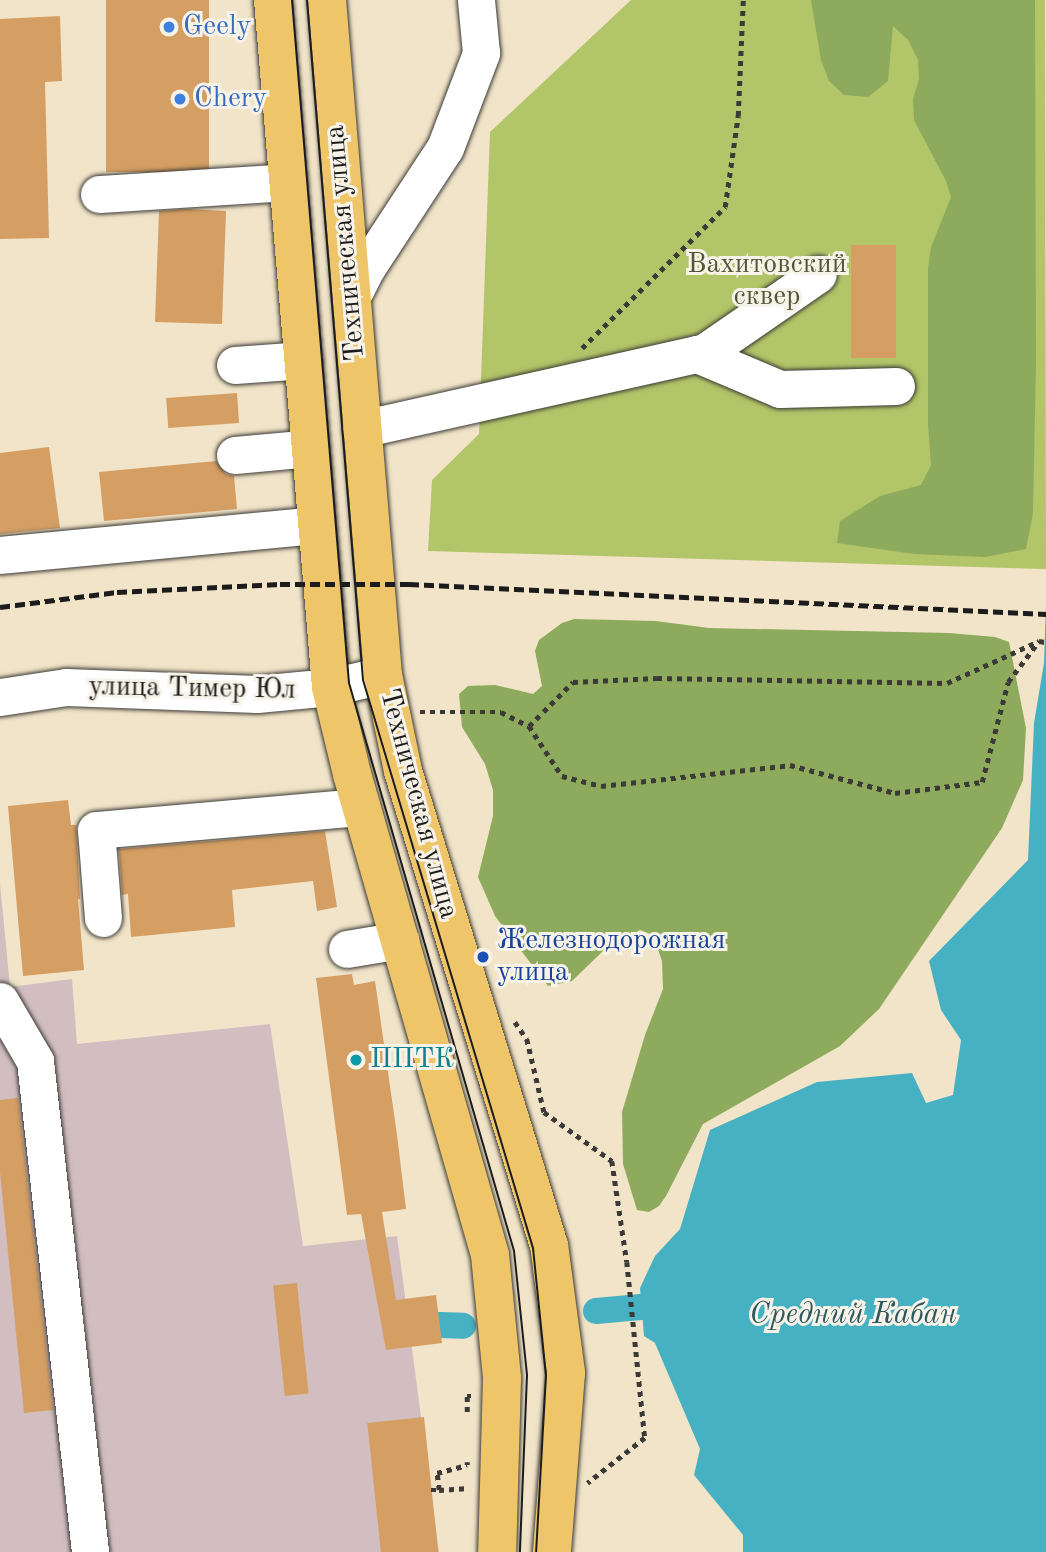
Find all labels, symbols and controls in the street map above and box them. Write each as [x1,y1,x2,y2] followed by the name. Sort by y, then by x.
[183,10,251,44] place label: Geely
[161,19,177,35] marker: Geely
[194,82,267,116] place label: Chery
[172,91,188,107] marker: Chery
[319,124,373,362] street label: Техническая улица
[687,248,847,314] park label: Вахитовский сквер
[88,670,296,708] street label: улица Тимер Юл
[371,685,465,923] street label: Техническая улица
[497,924,726,990] place label: Железнодорожная улица
[475,949,491,965] marker: Железнодорожная улица
[370,1043,455,1077] place label: ППТК
[348,1052,364,1068] marker: ППТК
[749,1297,957,1333] water label: Средний Кабан

